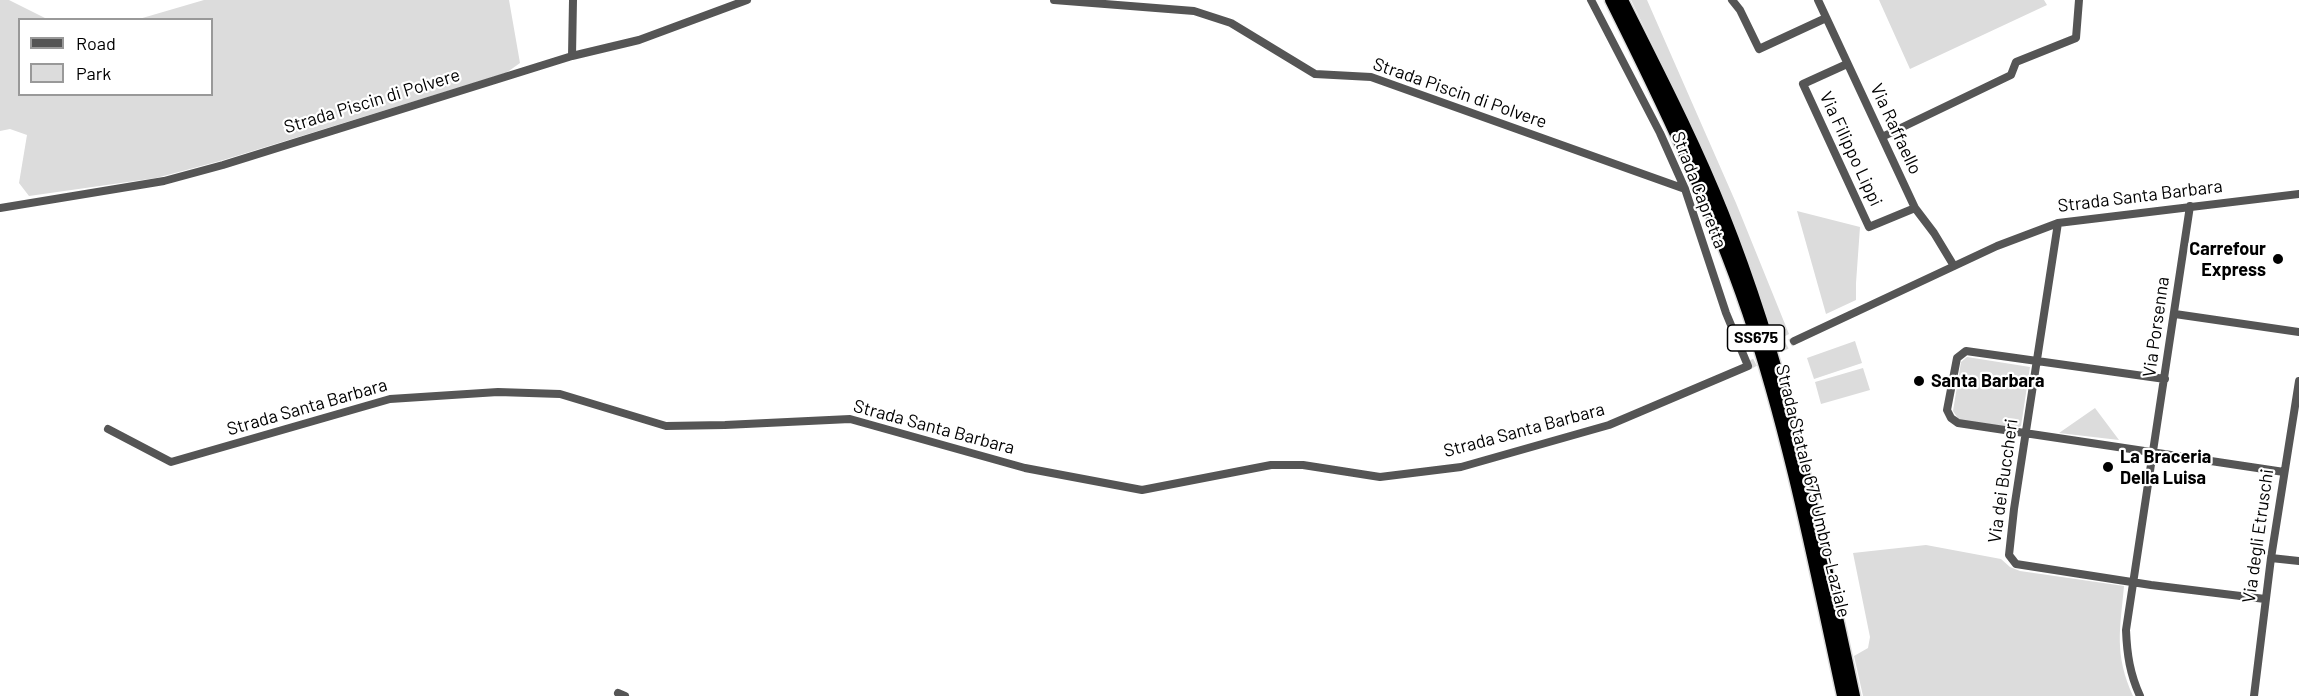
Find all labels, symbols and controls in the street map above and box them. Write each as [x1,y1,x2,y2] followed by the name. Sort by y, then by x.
[18,18,213,96] legend
[76,32,116,54] text: Road
[1370,53,1550,133] street label: Strada Piscin di Polvere
[76,62,111,84] text: Park
[281,64,463,138] street label: Strada Piscin di Polvere
[1866,80,1926,178] street label: Via Raffaello
[1815,88,1887,210] street label: Via Filippo Lippi
[1667,128,1731,252] street label: Strada Capretta
[2056,175,2224,217] street label: Strada Santa Barbara
[2189,238,2266,280] place label: Carrefour Express
[2271,252,2285,266] marker: Carrefour Express
[2138,275,2174,379] street label: Via Porsenna
[1728,325,1784,351] road number: SS675
[1771,362,1855,620] street label: Strada Statale 675 Umbro-Laziale
[1931,370,2044,392] place label: Santa Barbara
[224,374,390,440] street label: Strada Santa Barbara
[1912,374,1926,388] marker: Santa Barbara
[851,395,1017,459] street label: Strada Santa Barbara
[1441,398,1607,462] street label: Strada Santa Barbara
[1984,417,2022,545] street label: Via dei Buccheri
[2120,446,2211,488] place label: La Braceria Della Luisa
[2101,460,2115,474] marker: La Braceria Della Luisa
[2238,467,2278,605] street label: Via degli Etruschi

